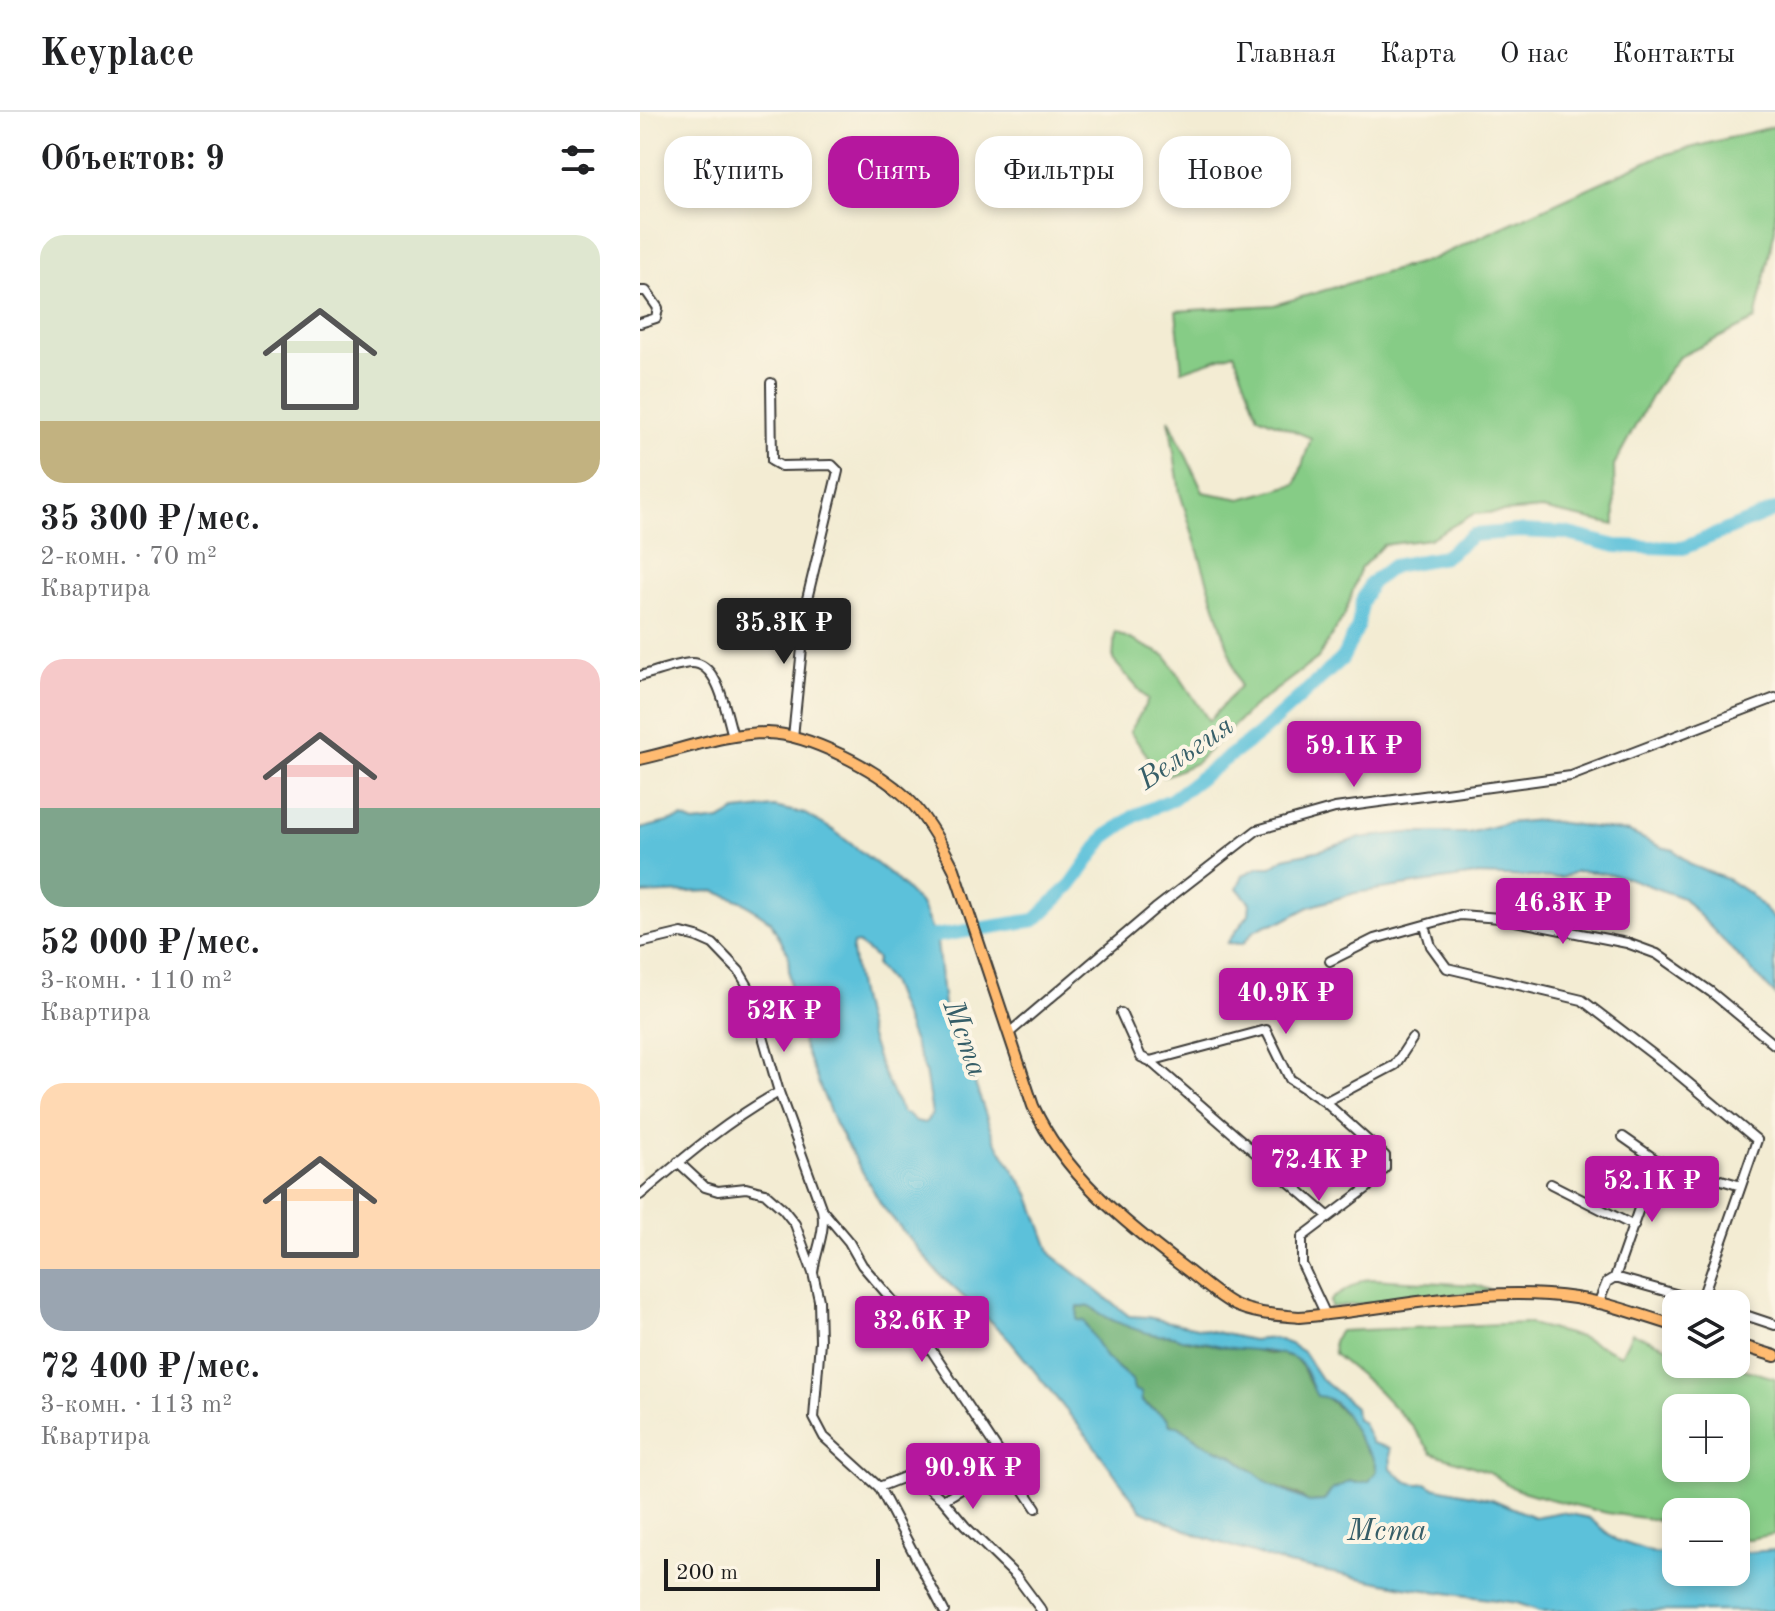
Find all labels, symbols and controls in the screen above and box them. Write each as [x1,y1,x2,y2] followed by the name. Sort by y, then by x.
[40,36,195,74] text: Keyplace
[1235,41,1336,69] text: Главная
[1380,41,1456,69] text: Карта
[1500,41,1569,69] text: О нас
[1613,41,1735,69] text: Контакты
[664,136,812,208] chip: Купить
[828,136,959,208] chip: Снять
[975,136,1143,208] chip: Фильтры
[1159,136,1291,208] chip: Новое
[556,138,600,182] icon: filters
[40,143,225,177] text: Объектов: 9
[248,287,392,431] icon: home
[40,503,260,537] text: 35 300 ₽/мес.
[40,544,217,570] text: 2-комн. · 70 m²
[40,576,150,602] text: Квартира
[710,598,858,666] pin: 35.3K ₽
[735,611,833,637] text: 35.3K ₽
[248,711,392,855] icon: home
[1132,711,1239,797] water label: Вельгия
[1280,721,1428,789] pin: 59.1K ₽
[1305,734,1403,760] text: 59.1K ₽
[1489,878,1637,946] pin: 46.3K ₽
[1514,891,1612,917] text: 46.3K ₽
[40,927,260,961] text: 52 000 ₽/мес.
[40,968,232,994] text: 3-комн. · 110 m²
[1212,968,1360,1036] pin: 40.9K ₽
[1237,981,1335,1007] text: 40.9K ₽
[728,986,840,1054] pin: 52K ₽
[936,995,992,1081] water label: Мста
[746,999,822,1025] text: 52K ₽
[40,1000,150,1026] text: Квартира
[248,1135,392,1279] icon: home
[1245,1135,1393,1203] pin: 72.4K ₽
[1270,1148,1368,1174] text: 72.4K ₽
[1578,1156,1726,1224] pin: 52.1K ₽
[1603,1169,1701,1195] text: 52.1K ₽
[1662,1290,1750,1586] map controls
[1662,1290,1750,1378] button: layers
[848,1296,996,1364] pin: 32.6K ₽
[873,1309,971,1335] text: 32.6K ₽
[40,1351,260,1385] text: 72 400 ₽/мес.
[40,1392,232,1418] text: 3-комн. · 113 m²
[1662,1394,1750,1482] button: +
[40,1424,150,1450] text: Квартира
[899,1443,1047,1511] pin: 90.9K ₽
[924,1456,1022,1482] text: 90.9K ₽
[1662,1498,1750,1586] button: −
[1346,1517,1427,1547] water label: Мста
[664,1555,880,1591] scale bar
[676,1562,738,1584] text: 200 m

